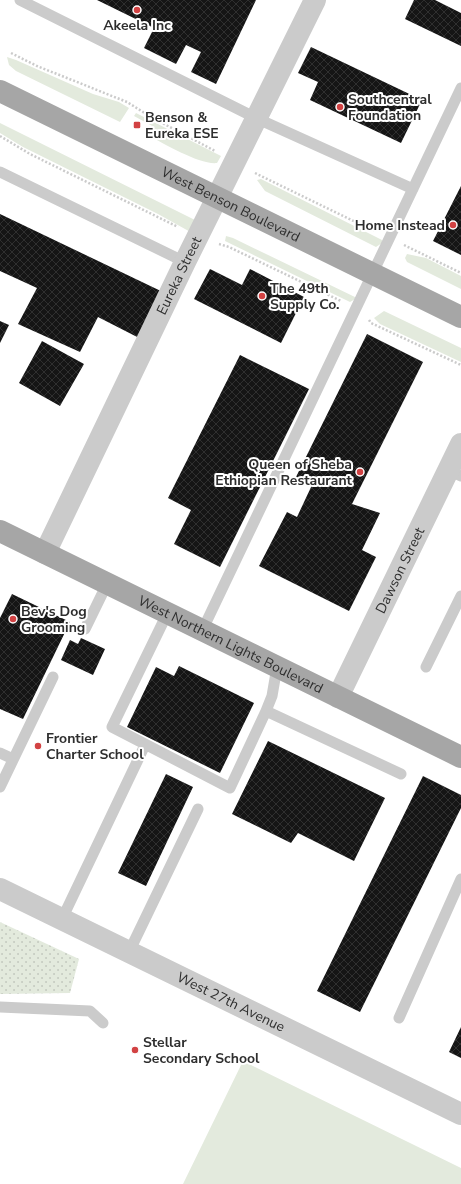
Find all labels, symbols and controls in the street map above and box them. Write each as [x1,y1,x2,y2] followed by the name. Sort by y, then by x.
[132,5,142,15] marker: Akeela Inc
[103,16,171,35] place label: Akeela Inc
[348,90,432,125] place label: Southcentral Foundation
[335,102,345,112] marker: Southcentral Foundation
[145,108,219,143] place label: Benson & Eureka ESE
[132,120,142,130] marker: Benson & Eureka ESE
[158,163,303,247] street label: West Benson Boulevard
[355,216,445,235] place label: Home Instead
[448,220,458,230] marker: Home Instead
[152,233,206,318] street label: Eureka Street
[270,279,339,314] place label: The 49th Supply Co.
[257,291,267,301] marker: The 49th Supply Co.
[215,455,353,490] place label: Queen of Sheba Ethiopian Restaurant
[355,467,365,477] marker: Queen of Sheba Ethiopian Restaurant
[371,524,429,617] street label: Dawson Street
[135,591,326,698] street label: West Northern Lights Boulevard
[21,602,87,637] place label: Bev's Dog Grooming
[8,614,18,624] marker: Bev's Dog Grooming
[46,729,144,764] place label: Frontier Charter School
[33,741,43,751] marker: Frontier Charter School
[173,968,288,1037] street label: West 27th Avenue
[143,1033,260,1068] place label: Stellar Secondary School
[130,1045,140,1055] marker: Stellar Secondary School

